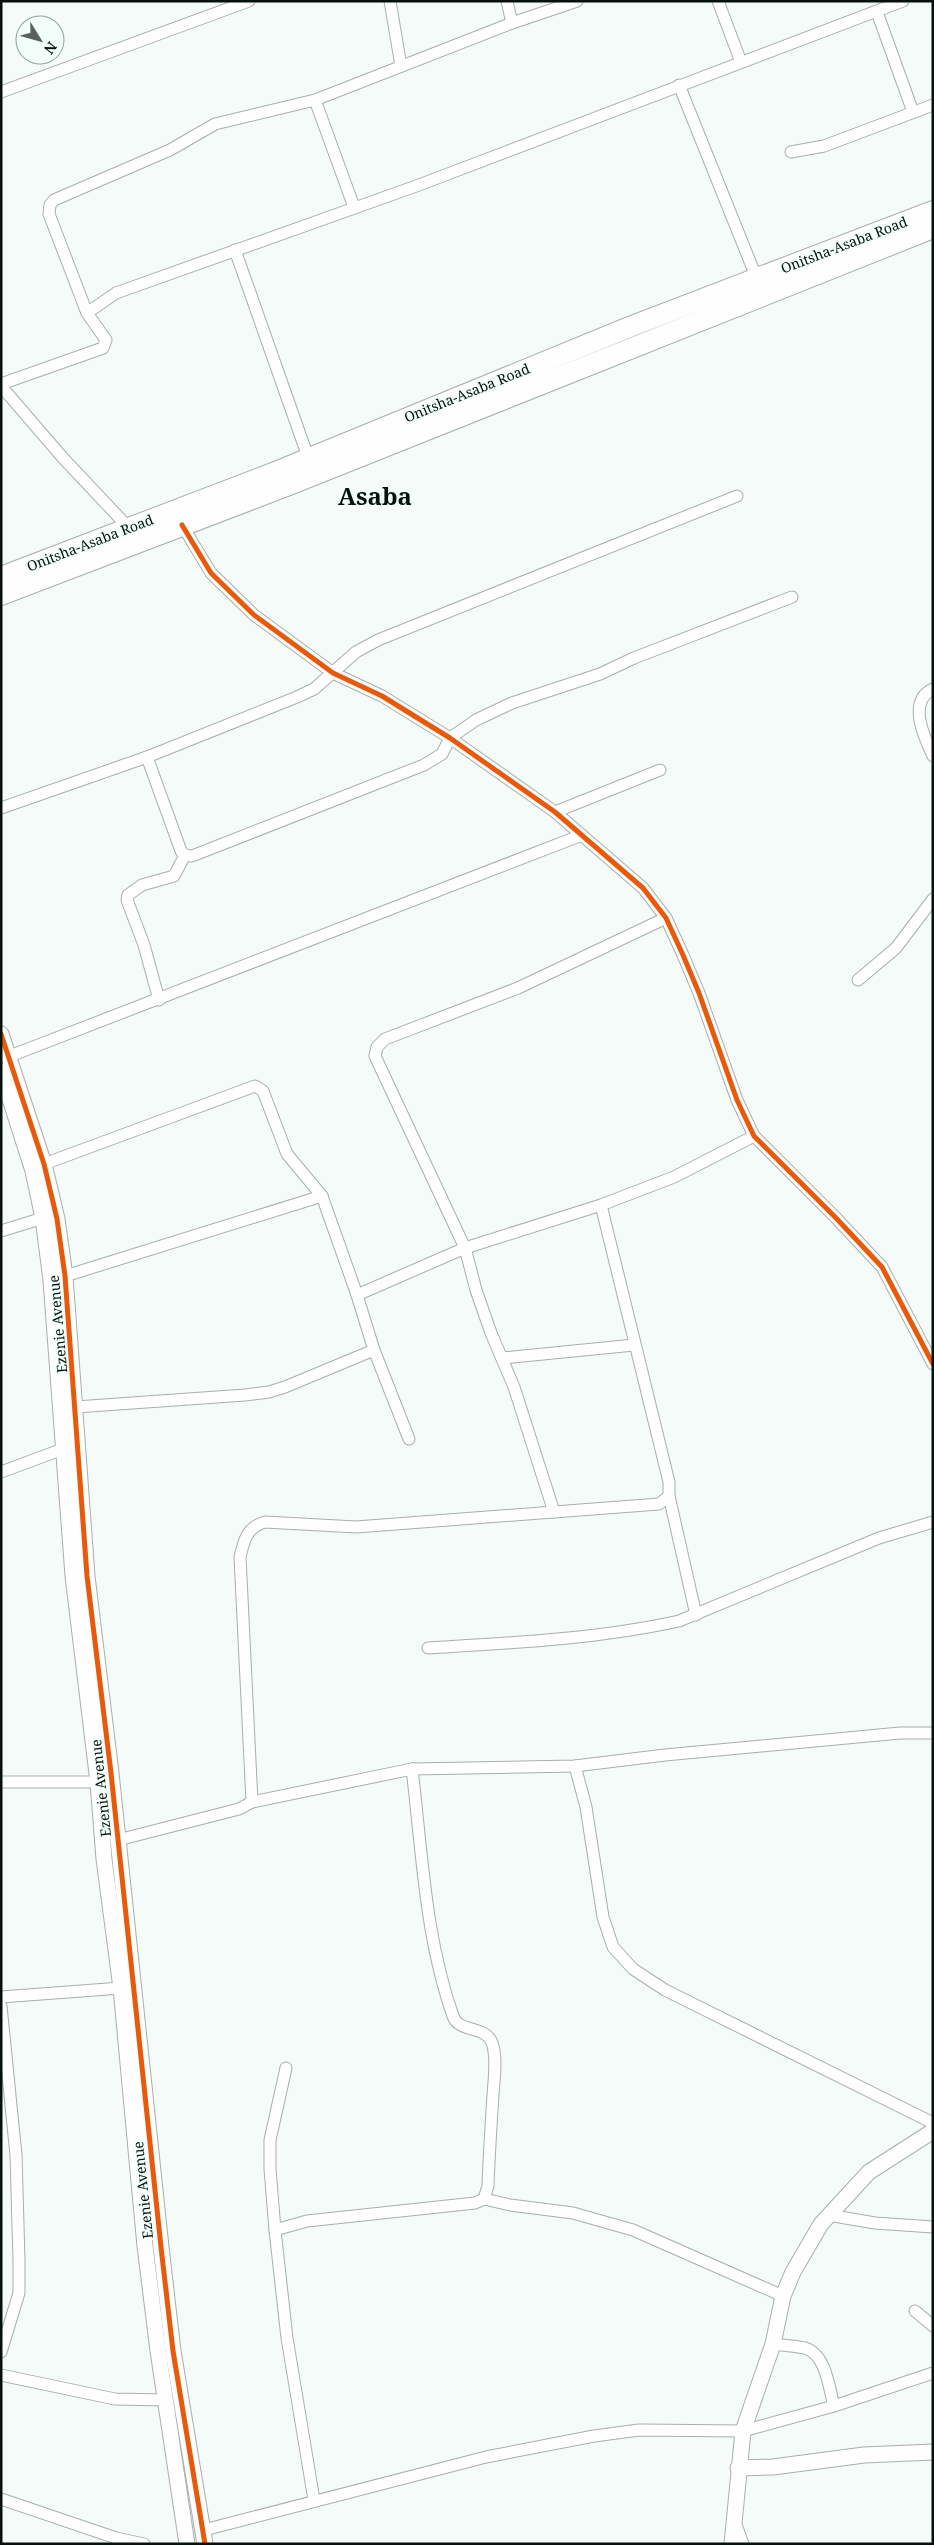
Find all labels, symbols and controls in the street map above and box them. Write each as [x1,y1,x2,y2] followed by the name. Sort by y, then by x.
[15,15,65,65] north arrow
[40,38,62,58] text: N
[778,211,910,277] street label: Onitsha-Asaba Road
[401,358,533,426] street label: Onitsha-Asaba Road
[338,479,412,512] district label: Asaba
[24,509,156,575] street label: Onitsha-Asaba Road
[44,1274,71,1374] street label: Ezenie Avenue
[86,1738,115,1838] street label: Ezenie Avenue
[128,2140,157,2240] street label: Ezenie Avenue

